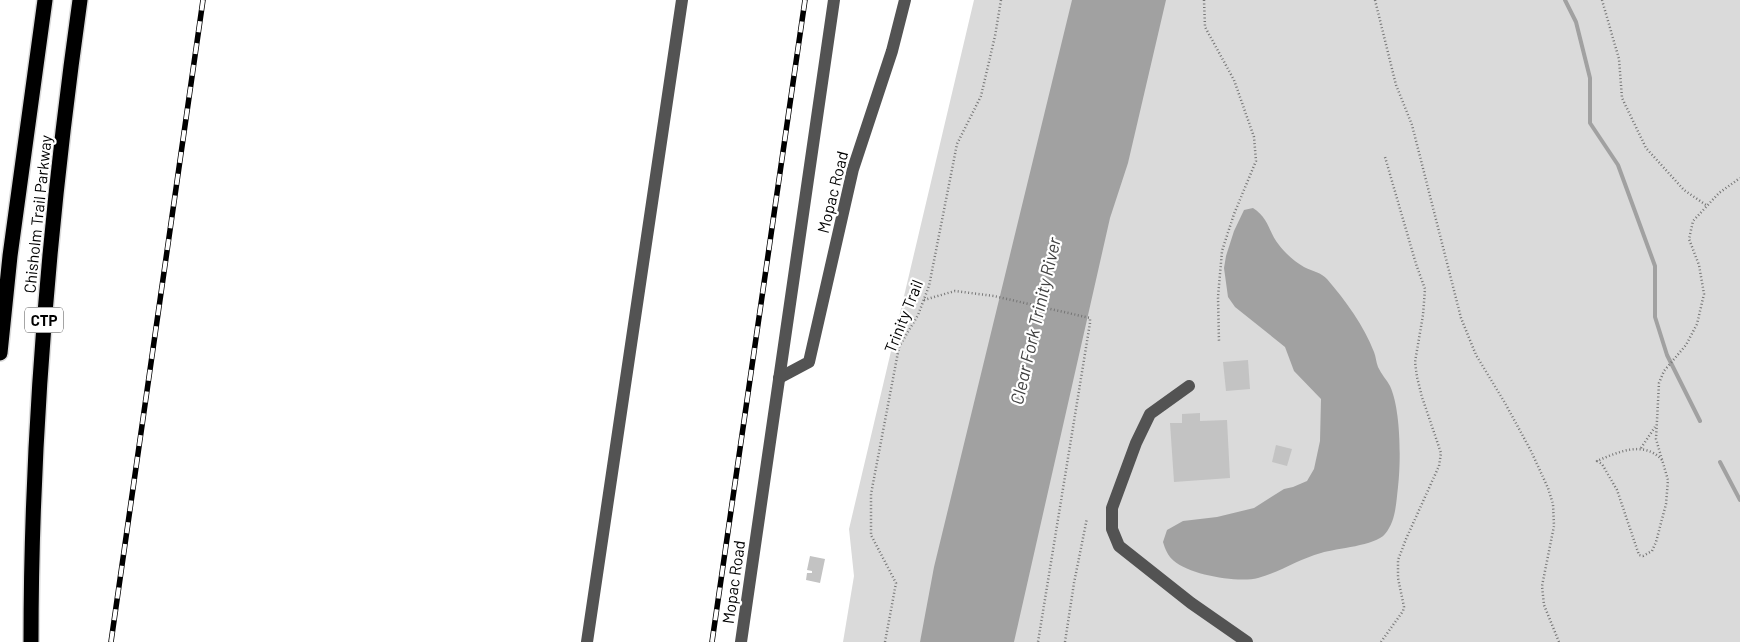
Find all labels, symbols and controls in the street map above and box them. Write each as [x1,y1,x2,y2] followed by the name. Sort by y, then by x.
[19,133,55,294] street label: Chisholm Trail Parkway
[813,149,851,235] street label: Mopac Road
[1005,235,1065,407] water label: Clear Fork Trinity River
[880,277,926,355] street label: Trinity Trail
[25,308,63,332] road number: CTP
[718,539,748,625] street label: Mopac Road

